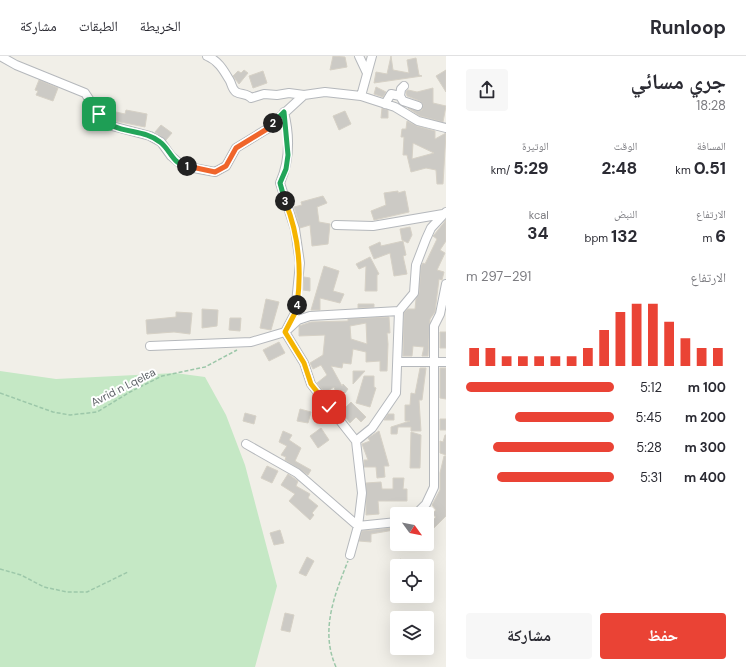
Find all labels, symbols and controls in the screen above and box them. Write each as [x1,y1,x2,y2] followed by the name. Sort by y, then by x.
[650,15,726,40] text: Runloop
[20,17,57,35] text: مشاركة
[79,17,118,35] text: الطبقات
[140,17,181,35] text: الخريطة
[631,67,726,96] text: جري مسائي
[466,69,508,111] button: share
[82,97,116,131] pin
[696,97,726,114] text: 18:28
[88,103,110,125] icon: arrive
[263,113,283,133] pin: 2
[270,116,276,130] text: 2
[522,139,549,153] text: الوتيرة
[614,139,637,153] text: الوقت
[697,139,726,153] text: المسافة
[177,156,197,176] pin: 1
[513,157,549,179] text: 5:29
[601,157,637,179] text: 2:48
[694,157,726,179] text: 0.51
[185,159,189,173] text: 1
[491,163,513,177] text: /km
[675,163,694,177] text: km
[275,191,295,211] pin: 3
[282,194,288,208] text: 3
[614,207,637,221] text: النبض
[696,207,726,221] text: الارتفاع
[529,208,549,222] text: kcal
[527,222,549,244] text: 34
[611,225,637,247] text: 132
[715,225,726,247] text: 6
[585,231,611,245] text: bpm
[702,231,715,245] text: m
[466,268,531,285] text: 291–297 m
[691,269,726,286] text: الارتفاع
[287,295,307,315] pin: 4
[293,298,301,312] text: 4
[88,365,158,409] street label: Avrid n Lqelɛa
[640,379,662,396] text: 5:12
[688,379,726,396] text: 100 m
[312,390,346,424] pin
[318,396,340,418] icon: check
[636,409,662,426] text: 5:45
[685,409,726,426] text: 200 m
[636,439,662,456] text: 5:28
[685,439,726,456] text: 300 m
[640,469,662,486] text: 5:31
[684,469,726,486] text: 400 m
[390,507,434,551] north arrow
[390,507,434,655] map controls
[390,559,434,603] button: locate
[390,611,434,655] button: layers
[466,613,592,659] button: مشاركة
[600,613,726,659] button: حفظ

